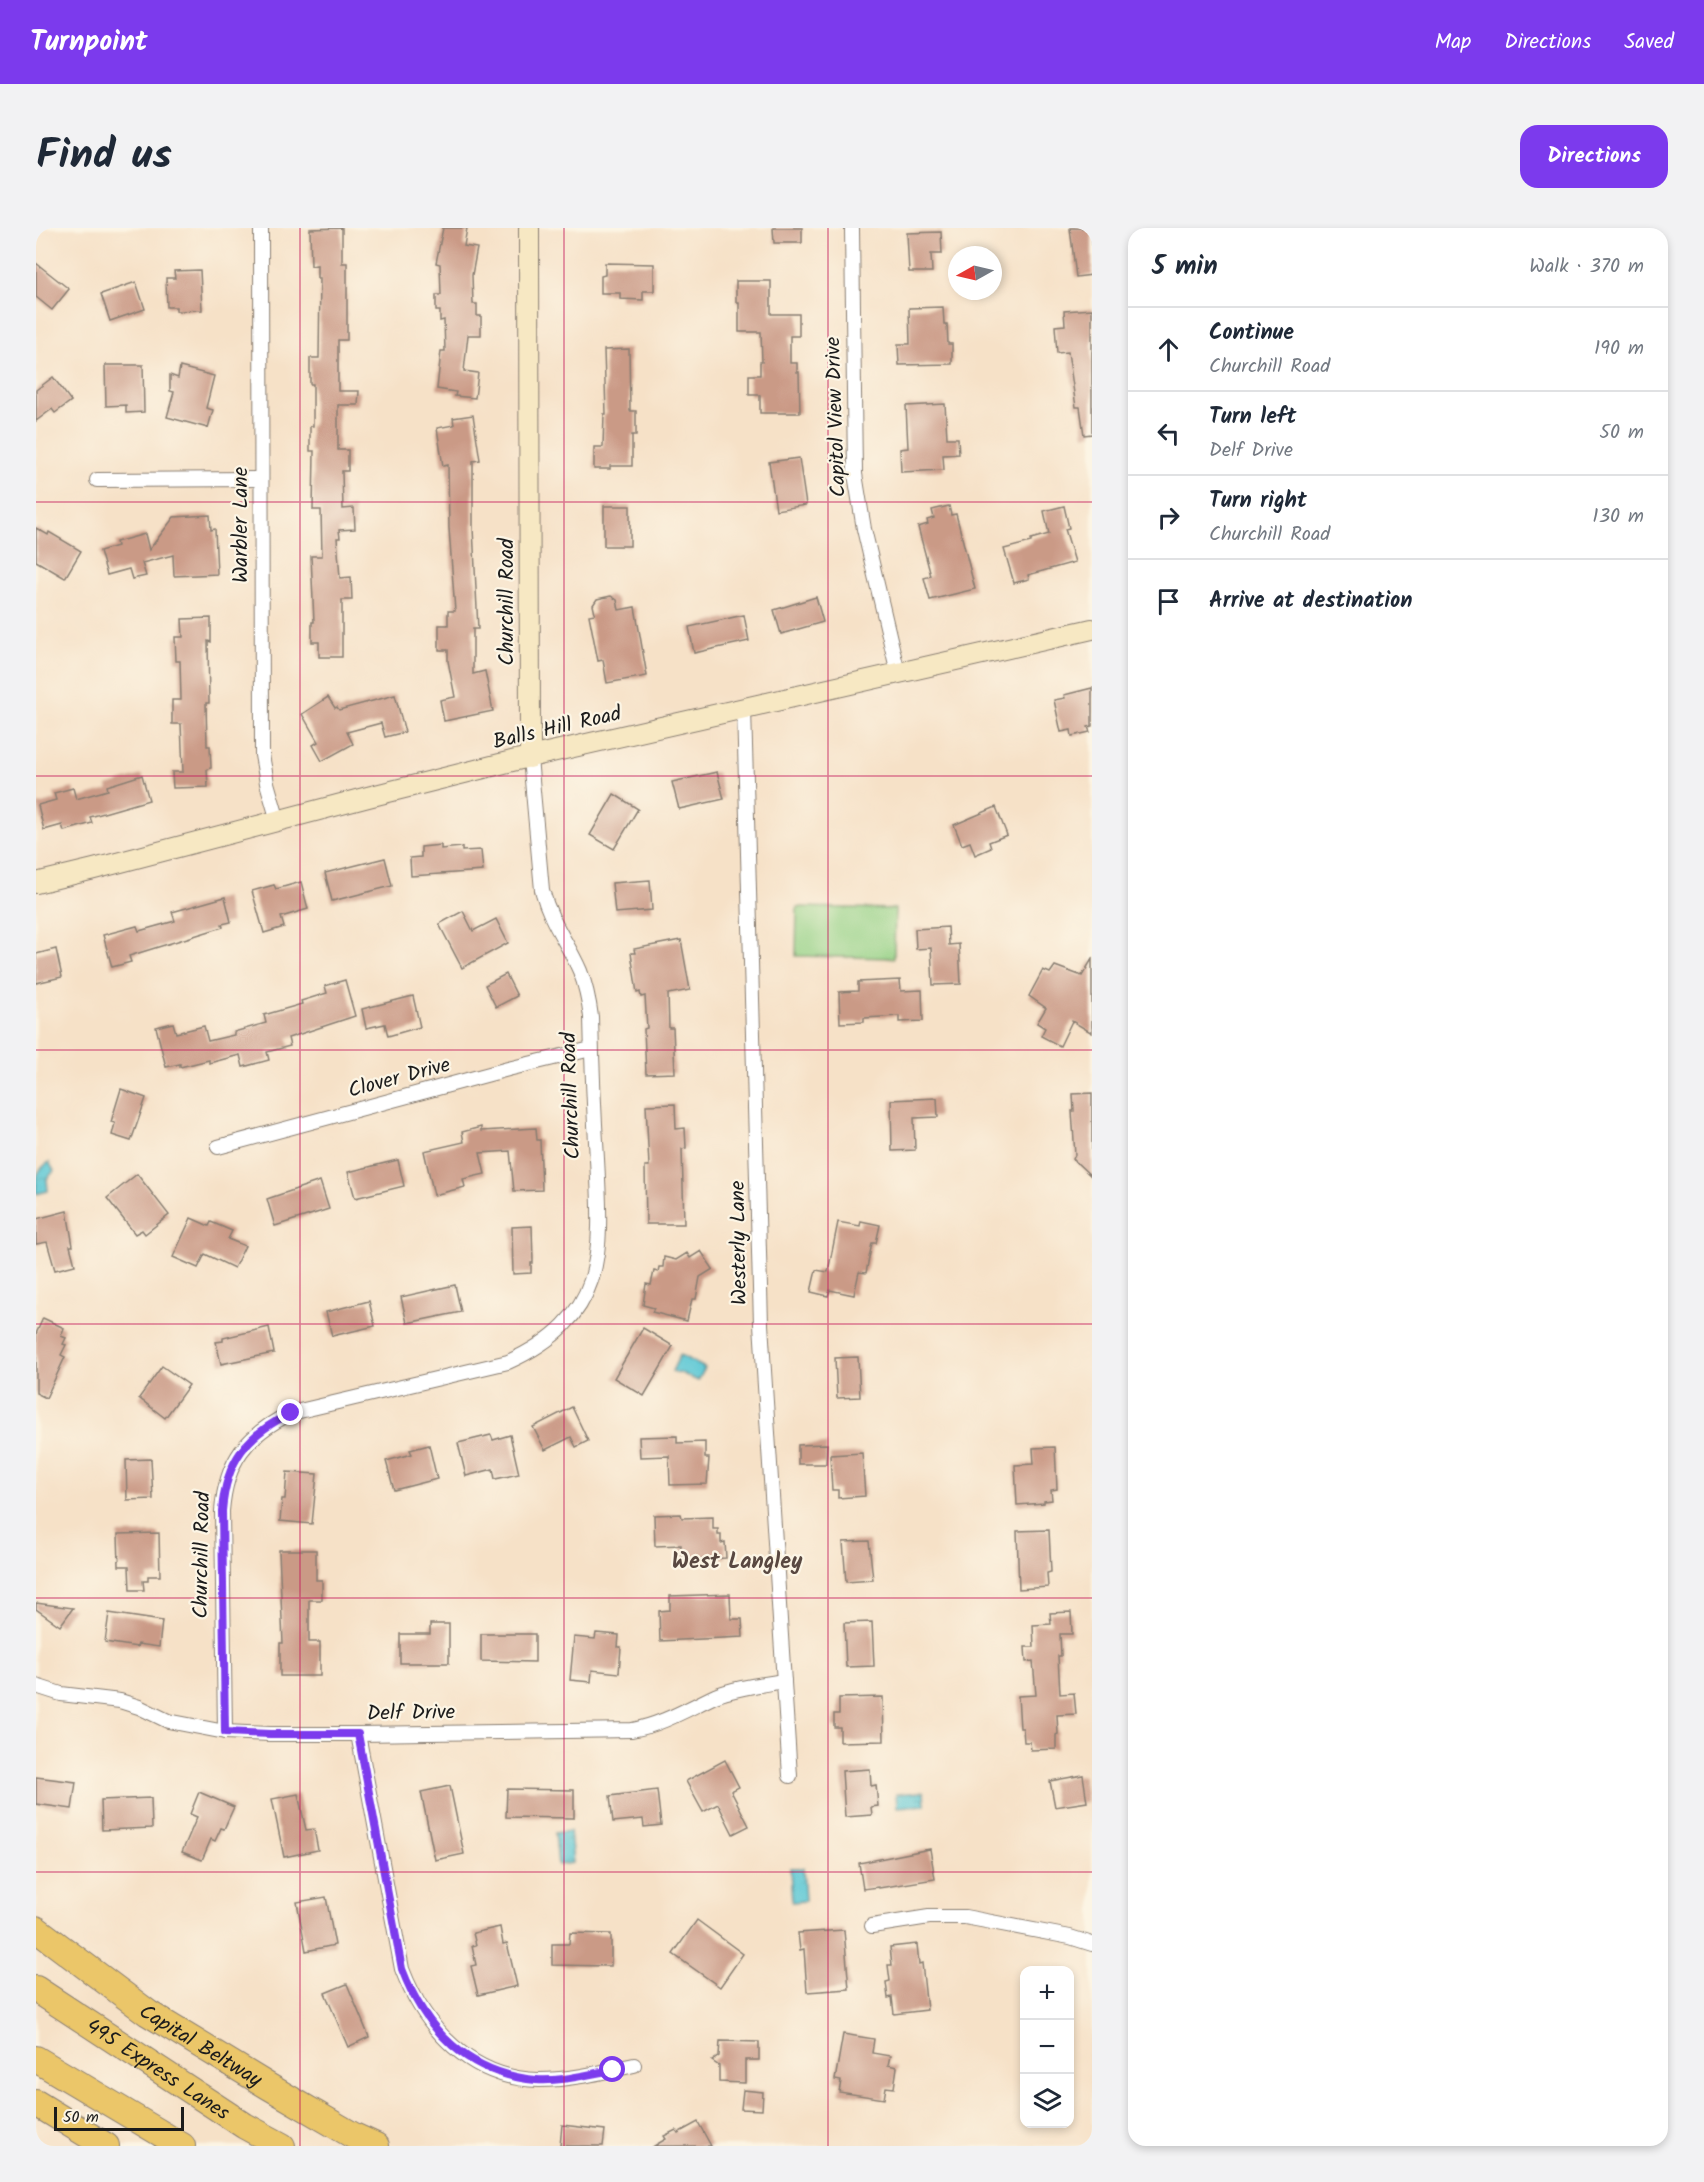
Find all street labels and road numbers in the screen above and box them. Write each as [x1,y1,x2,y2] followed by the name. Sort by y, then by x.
[817,336,856,498] street label: Capitol View Drive
[225,466,258,583] street label: Warbler Lane
[491,538,524,666] street label: Churchill Road
[490,698,625,759] street label: Balls Hill Road
[553,1031,590,1160] street label: Churchill Road
[345,1049,455,1108] street label: Clover Drive
[722,1180,757,1306] street label: Westerly Lane
[185,1491,220,1619] street label: Churchill Road
[367,1696,456,1731] street label: Delf Drive
[131,1996,268,2097] street label: Capital Beltway
[79,2011,236,2130] street label: 495 Express Lanes

